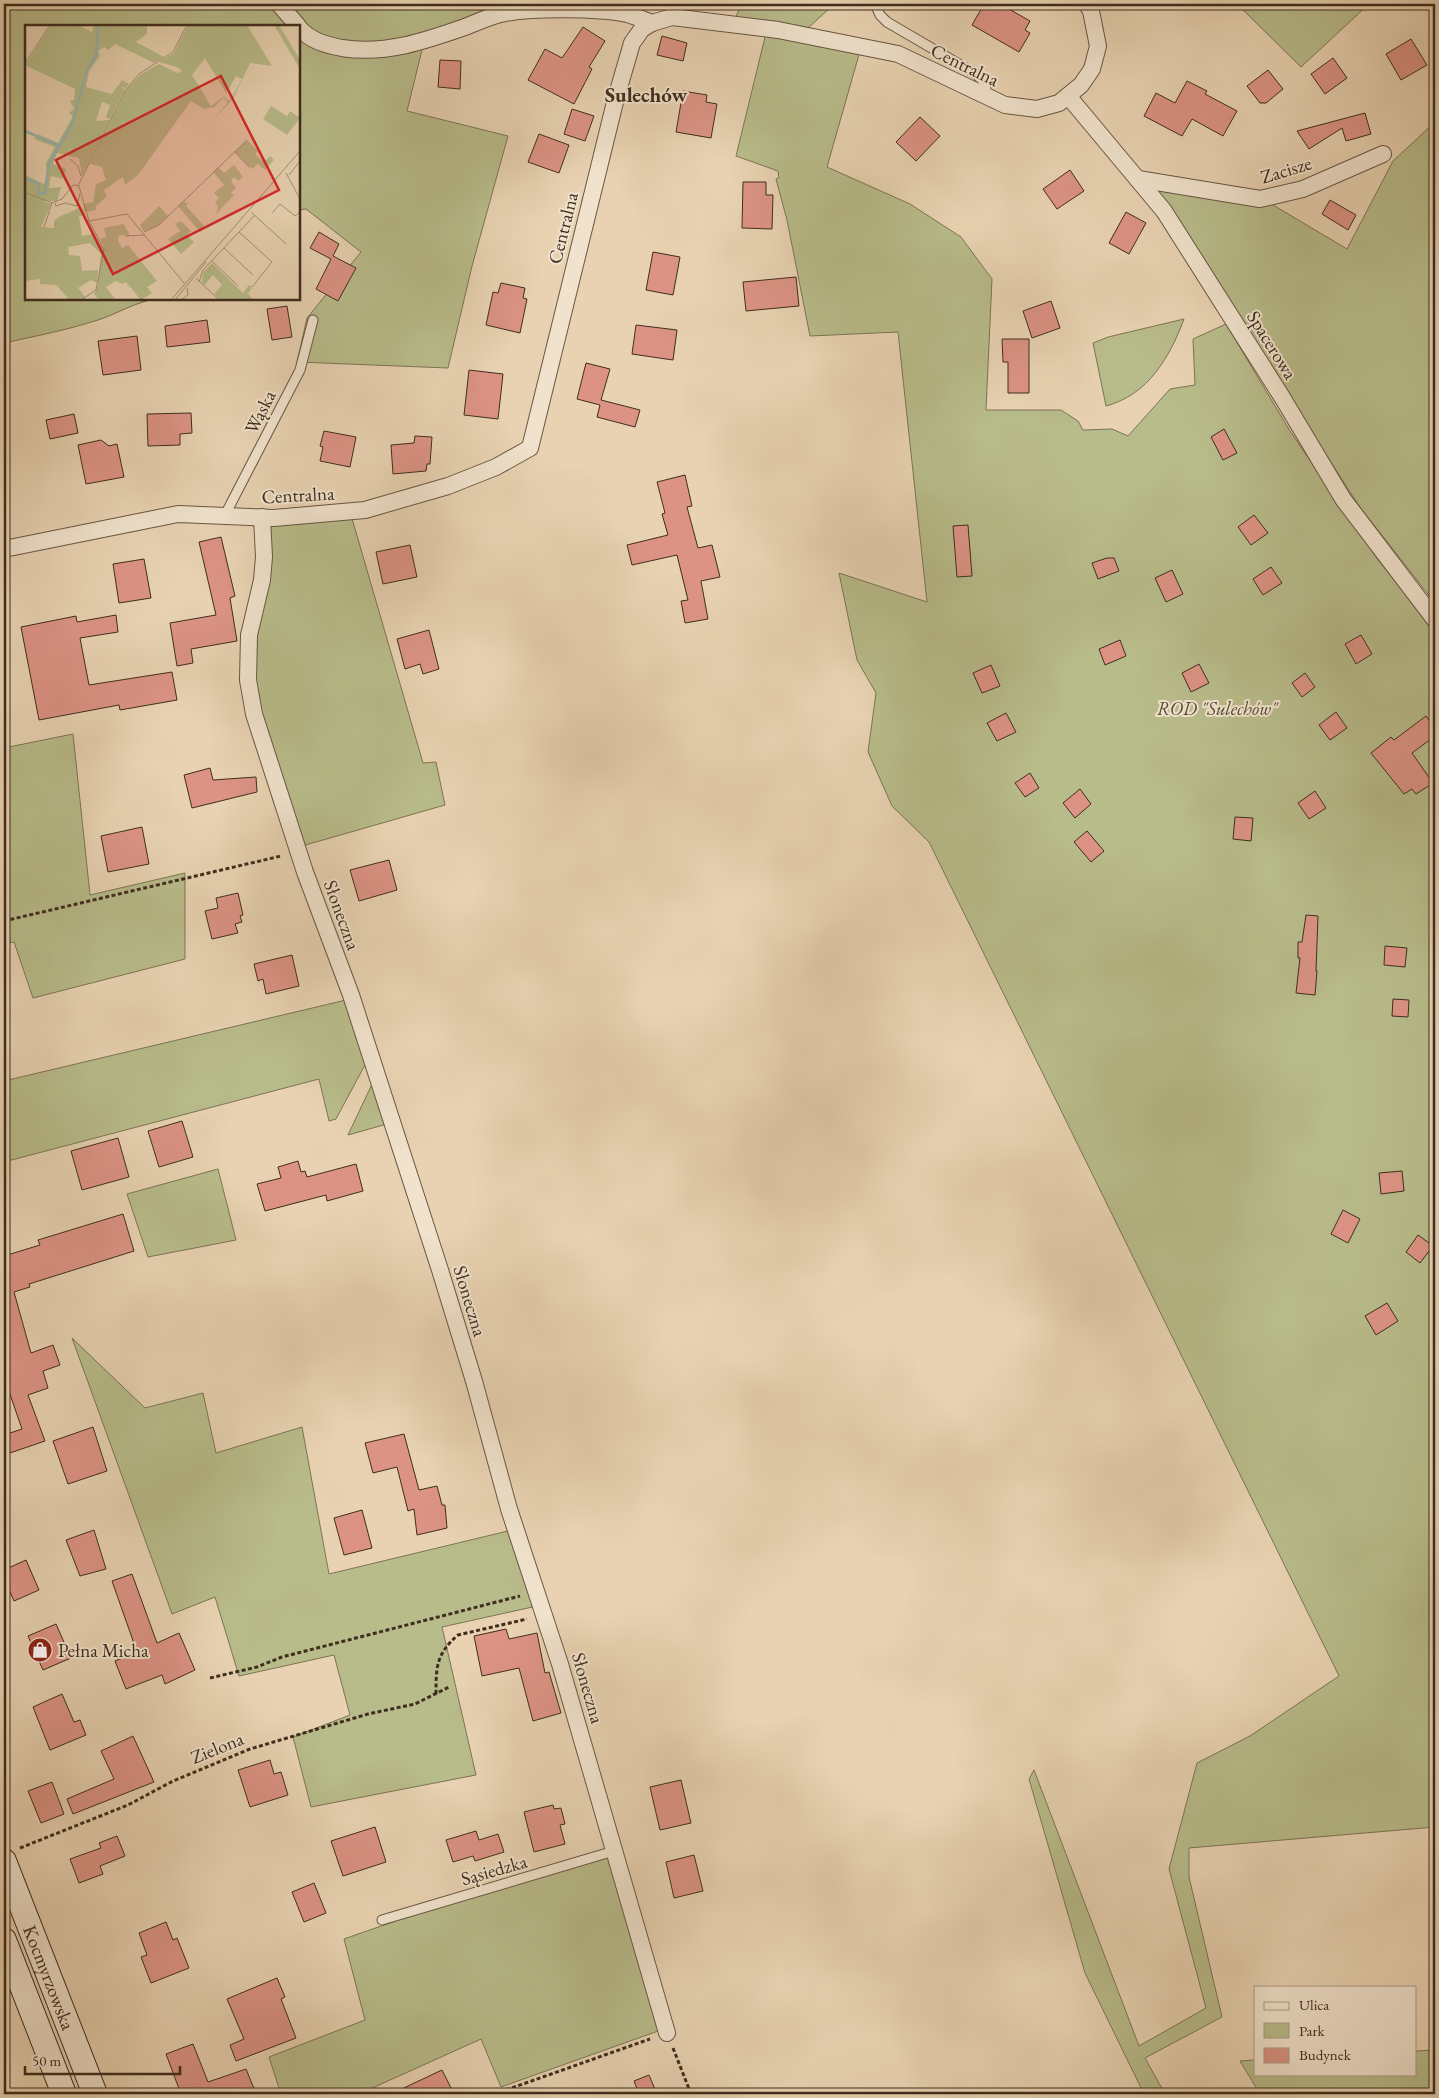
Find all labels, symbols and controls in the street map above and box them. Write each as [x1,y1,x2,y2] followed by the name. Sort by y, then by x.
[25,25,300,300] inset map
[927,38,1004,92] street label: Centralna
[605,81,687,108] district label: Sulechów
[1257,150,1315,190] street label: Zacisze
[542,189,584,266] street label: Centralna
[1241,306,1303,384] street label: Spacerowa
[238,386,282,438] street label: Wąska
[261,481,336,509] street label: Centralna
[1157,696,1279,721] park label: ROD "Sulechów"
[318,876,366,954] street label: Słoneczna
[447,1263,493,1340] street label: Słoneczna
[27,1637,53,1663] shop icon: Pełna Micha
[58,1638,149,1663] place label: Pełna Micha
[566,1650,610,1727] street label: Słoneczna
[187,1726,248,1770] street label: Zielona
[458,1849,530,1891] street label: Sąsiedzka
[18,1921,81,2034] street label: Kocmyrzowska
[1254,1986,1416,2076] legend
[1299,1995,1329,2014] text: Ulica
[1299,2021,1326,2040] text: Park
[25,2043,180,2075] scale bar
[1299,2045,1352,2064] text: Budynek
[32,2051,61,2070] text: 50 m

